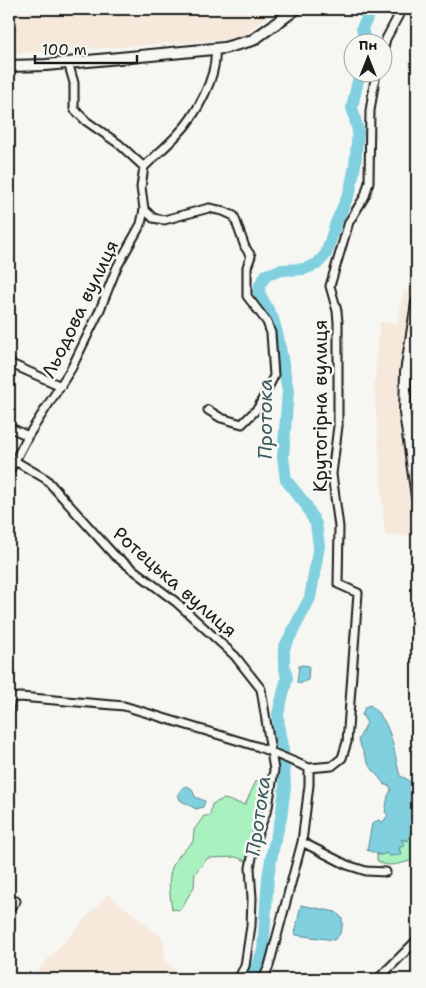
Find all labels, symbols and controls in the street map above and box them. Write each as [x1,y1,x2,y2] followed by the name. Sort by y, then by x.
[35,32,138,64] scale bar
[344,32,394,82] north arrow
[359,36,377,54] text: Пн
[42,40,87,60] text: 100 m
[36,236,124,382] street label: Льодова вулиця
[308,320,333,492] street label: Крутогірна вулиця
[252,378,278,460] water label: Протока
[108,521,242,643] street label: Ротецька вулиця
[239,774,277,858] water label: Протока

